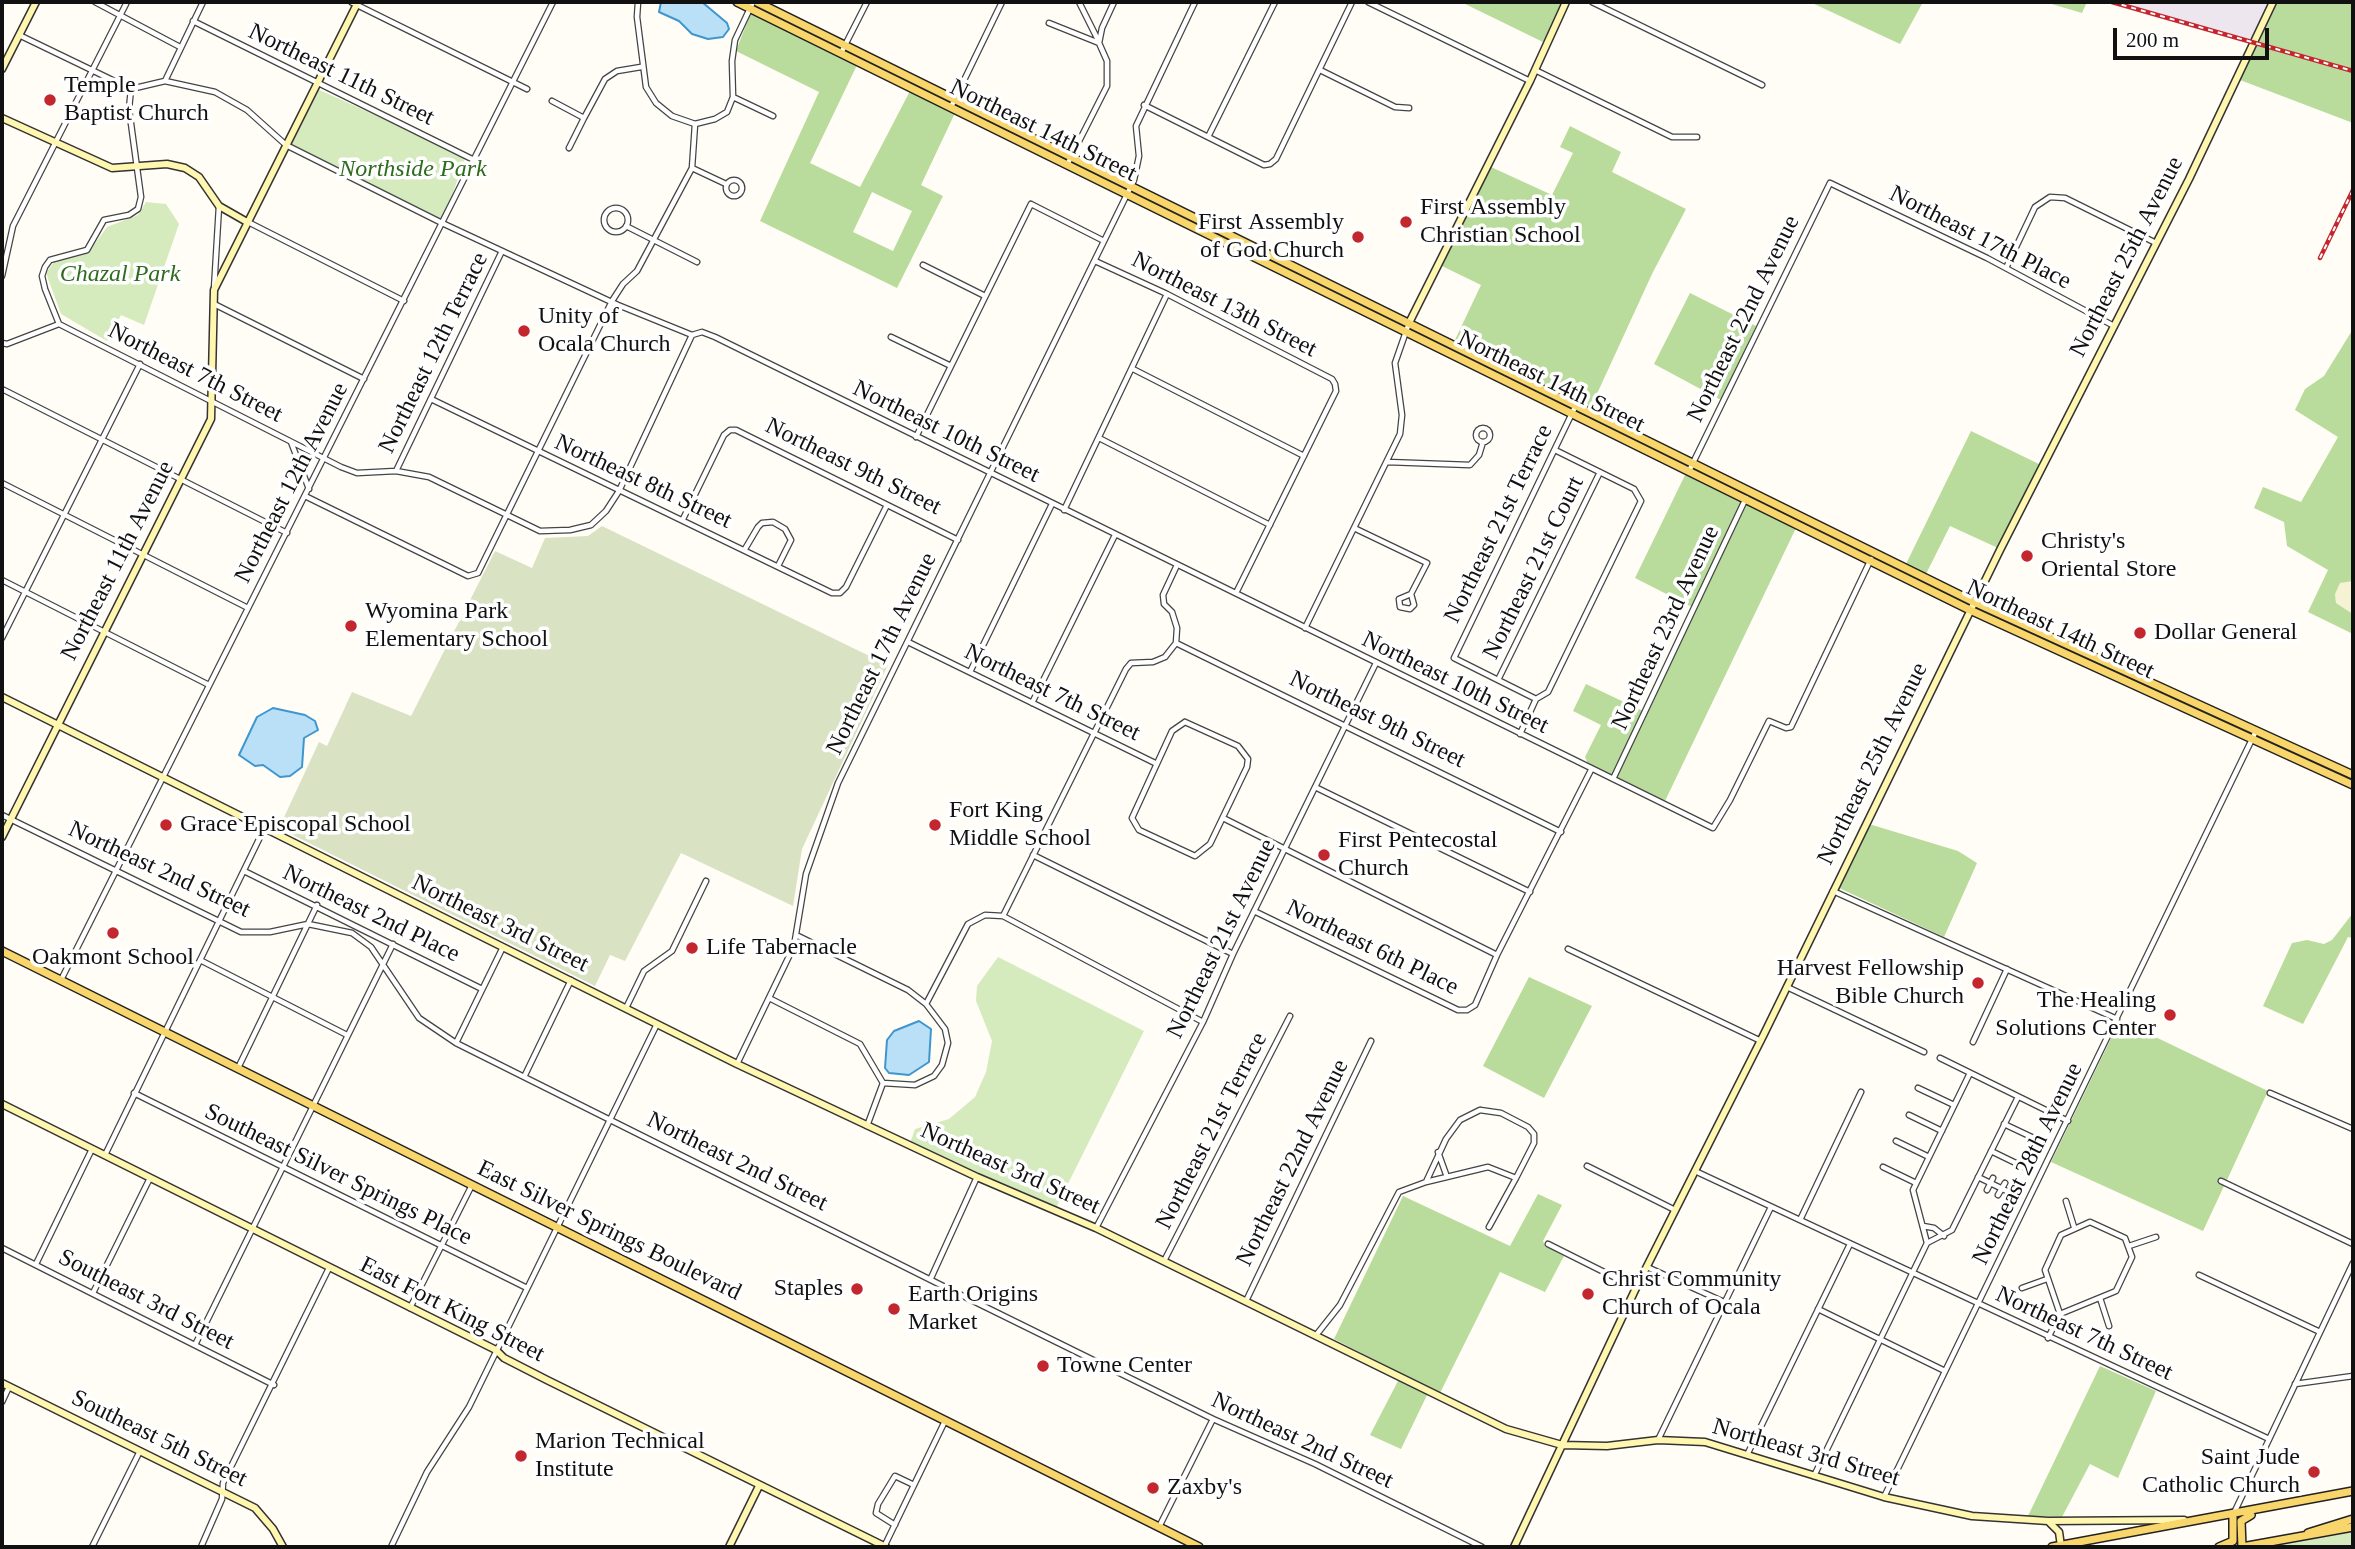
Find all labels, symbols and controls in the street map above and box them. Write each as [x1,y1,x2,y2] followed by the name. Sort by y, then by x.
[2117,14,2273,58] scale bar
[243,18,439,132] street label: Northeast 11th Street
[2126,28,2179,52] text: 200 m
[64,72,209,128] place label: Temple Baptist Church
[945,73,1141,189] street label: Northeast 14th Street
[42,92,58,108] marker: Temple Baptist Church
[2064,152,2190,362] street label: Northeast 25th Avenue
[339,156,487,184] park label: Northside Park
[1884,180,2076,296] street label: Northeast 17th Place
[1420,194,1581,250] place label: First Assembly Christian School
[1198,209,1344,265] place label: First Assembly of God Church
[1681,211,1807,427] street label: Northeast 22nd Avenue
[1398,214,1414,230] marker: First Assembly Christian School
[1350,229,1366,245] marker: First Assembly of God Church
[1127,246,1321,364] street label: Northeast 13th Street
[373,248,495,458] street label: Northeast 12th Terrace
[60,261,180,289] park label: Chazal Park
[538,303,671,359] place label: Unity of Ocala Church
[103,317,287,429] street label: Northeast 7th Street
[516,323,532,339] marker: Unity of Ocala Church
[1453,324,1649,440] street label: Northeast 14th Street
[848,374,1044,490] street label: Northeast 10th Street
[229,378,355,588] street label: Northeast 12th Avenue
[760,412,946,522] street label: Northeast 9th Street
[1439,420,1559,628] street label: Northeast 21st Terrace
[550,428,736,536] street label: Northeast 8th Street
[55,456,181,666] street label: Northeast 11th Avenue
[1477,472,1591,664] street label: Northeast 21st Court
[1606,521,1726,735] street label: Northeast 23rd Avenue
[2041,528,2176,584] place label: Christy's Oriental Store
[821,548,943,760] street label: Northeast 17th Avenue
[2019,548,2035,564] marker: Christy's Oriental Store
[1961,574,2159,686] street label: Northeast 14th Street
[365,598,548,654] place label: Wyomina Park Elementary School
[343,618,359,634] marker: Wyomina Park Elementary School
[2154,619,2297,647] place label: Dollar General
[1357,625,1553,741] street label: Northeast 10th Street
[2132,625,2148,641] marker: Dollar General
[959,638,1145,748] street label: Northeast 7th Street
[1812,658,1934,870] street label: Northeast 25th Avenue
[1284,665,1470,775] street label: Northeast 9th Street
[949,797,1091,853] place label: Fort King Middle School
[180,811,411,839] place label: Grace Episcopal School
[64,815,254,925] street label: Northeast 2nd Street
[158,817,174,833] marker: Grace Episcopal School
[927,817,943,833] marker: Fort King Middle School
[1338,827,1497,883] place label: First Pentecostal Church
[1161,835,1283,1043] street label: Northeast 21st Avenue
[1316,847,1332,863] marker: First Pentecostal Church
[278,859,464,969] street label: Northeast 2nd Place
[407,869,593,979] street label: Northeast 3rd Street
[1281,894,1463,1002] street label: Northeast 6th Place
[105,925,121,941] marker: Oakmont School
[706,934,857,962] place label: Life Tabernacle
[684,940,700,956] marker: Life Tabernacle
[32,944,194,972] place label: Oakmont School
[1777,955,1964,1011] place label: Harvest Fellowship Bible Church
[1970,975,1986,991] marker: Harvest Fellowship Bible Church
[1995,987,2156,1043] place label: The Healing Solutions Center
[2162,1007,2178,1023] marker: The Healing Solutions Center
[1150,1028,1274,1234] street label: Northeast 21st Terrace
[1230,1055,1356,1271] street label: Northeast 22nd Avenue
[1967,1058,2089,1270] street label: Northeast 28th Avenue
[200,1098,476,1252] street label: Southeast Silver Springs Place
[642,1106,832,1218] street label: Northeast 2nd Street
[916,1117,1104,1221] street label: Northeast 3rd Street
[472,1155,746,1307] street label: East Silver Springs Boulevard
[53,1243,239,1357] street label: Southeast 3rd Street
[355,1251,549,1369] street label: East Fort King Street
[1602,1266,1781,1322] place label: Christ Community Church of Ocala
[774,1275,843,1303] place label: Staples
[1991,1280,2177,1388] street label: Northeast 7th Street
[849,1281,865,1297] marker: Staples
[908,1281,1038,1337] place label: Earth Origins Market
[1580,1286,1596,1302] marker: Christ Community Church of Ocala
[886,1301,902,1317] marker: Earth Origins Market
[1057,1352,1192,1380] place label: Towne Center
[1035,1358,1051,1374] marker: Towne Center
[66,1384,252,1494] street label: Southeast 5th Street
[1207,1386,1397,1496] street label: Northeast 2nd Street
[1709,1413,1903,1493] street label: Northeast 3rd Street
[535,1428,705,1484] place label: Marion Technical Institute
[2142,1444,2300,1500] place label: Saint Jude Catholic Church
[513,1448,529,1464] marker: Marion Technical Institute
[2306,1464,2322,1480] marker: Saint Jude Catholic Church
[1167,1474,1242,1502] place label: Zaxby's
[1145,1480,1161,1496] marker: Zaxby's

